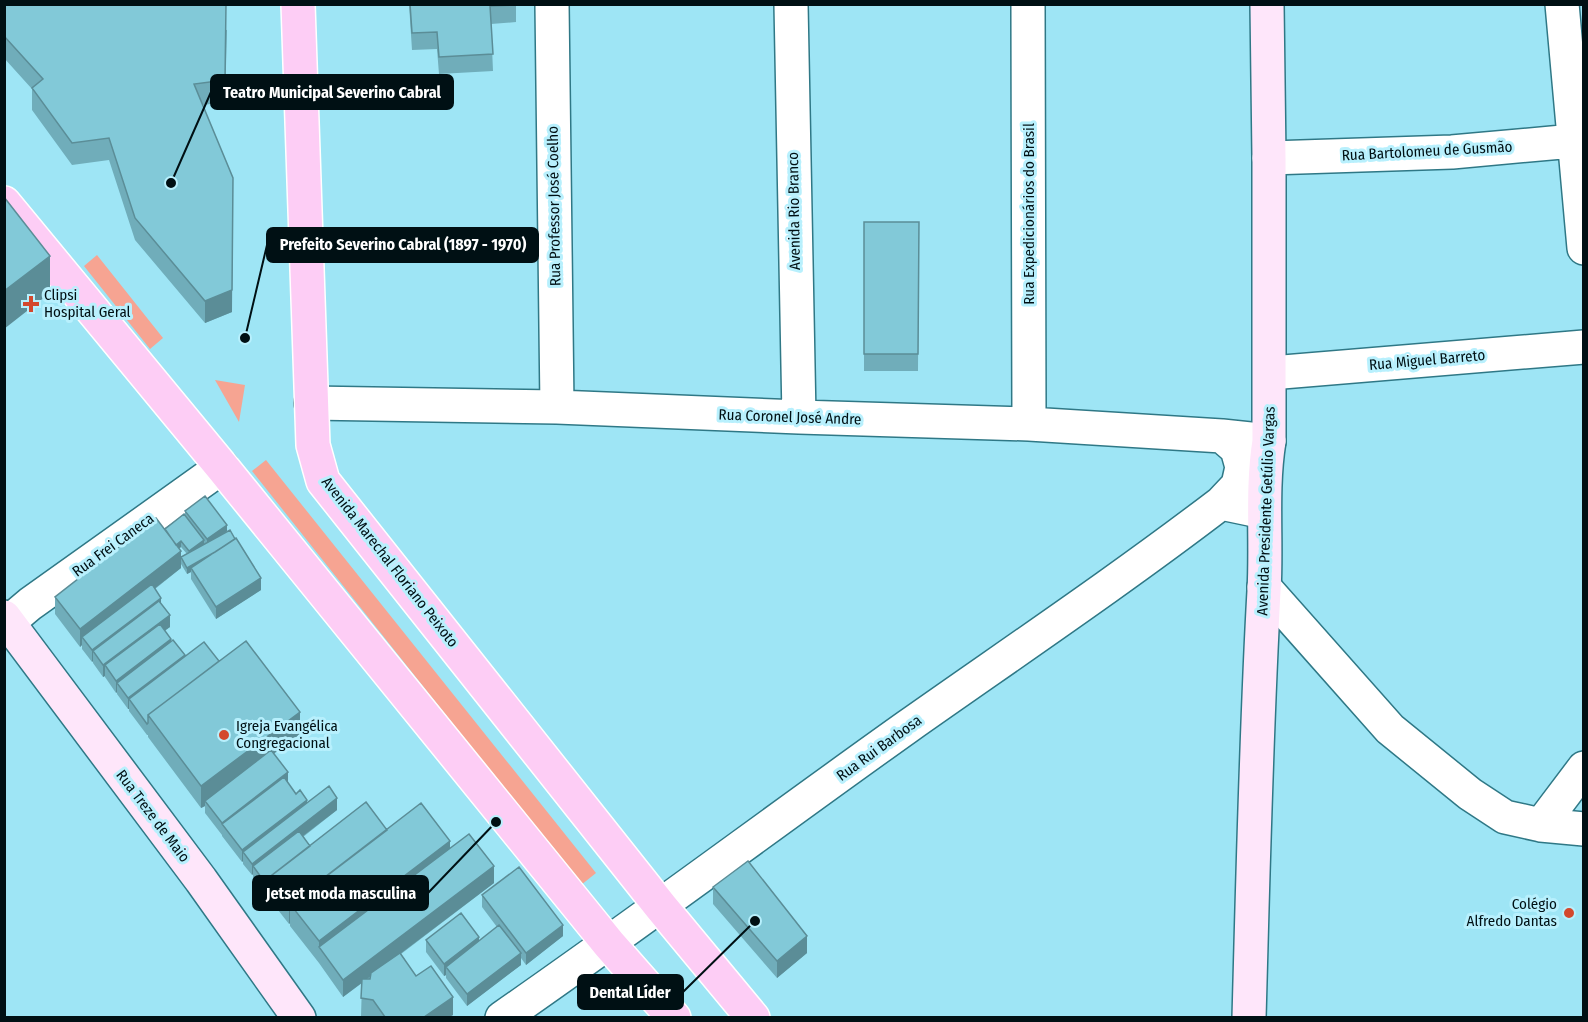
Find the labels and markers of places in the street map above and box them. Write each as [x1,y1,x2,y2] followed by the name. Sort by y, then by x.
[211,75,453,109] callout: Teatro Municipal Severino Cabral
[267,228,538,262] callout: Prefeito Severino Cabral (1897 - 1970)
[44,286,131,321] place label: Clipsi Hospital Geral
[22,295,40,313] marker: Clipsi Hospital Geral
[236,717,338,752] place label: Igreja Evangélica Congregacional
[217,728,231,742] marker: Igreja Evangélica Congregacional
[253,876,428,910] callout: Jetset moda masculina
[1467,895,1557,930] place label: Colégio Alfredo Dantas
[1562,906,1576,920] marker: Colégio Alfredo Dantas
[578,975,683,1009] callout: Dental Líder

